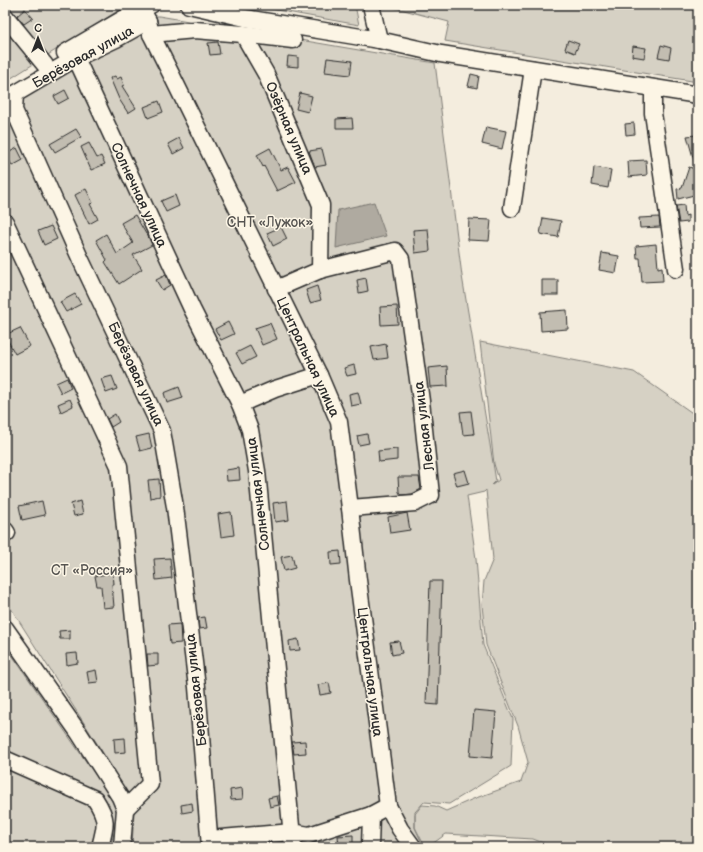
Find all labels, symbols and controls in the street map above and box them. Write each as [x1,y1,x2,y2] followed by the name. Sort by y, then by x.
[18,18,58,58] north arrow
[29,22,137,92] street label: Берёзовая улица
[34,22,42,35] text: С
[262,79,316,177] street label: Озёрная улица
[107,140,171,251] street label: Солнечная улица
[227,214,313,231] park label: СНТ «Лужок»
[273,294,344,420] street label: Центральная улица
[104,319,168,429] street label: Берёзовая улица
[410,380,438,473] street label: Лесная улица
[243,436,273,552] street label: Солнечная улица
[51,562,133,579] park label: СТ «Россия»
[354,606,386,739] street label: Центральная улица
[182,632,210,747] street label: Берёзовая улица

